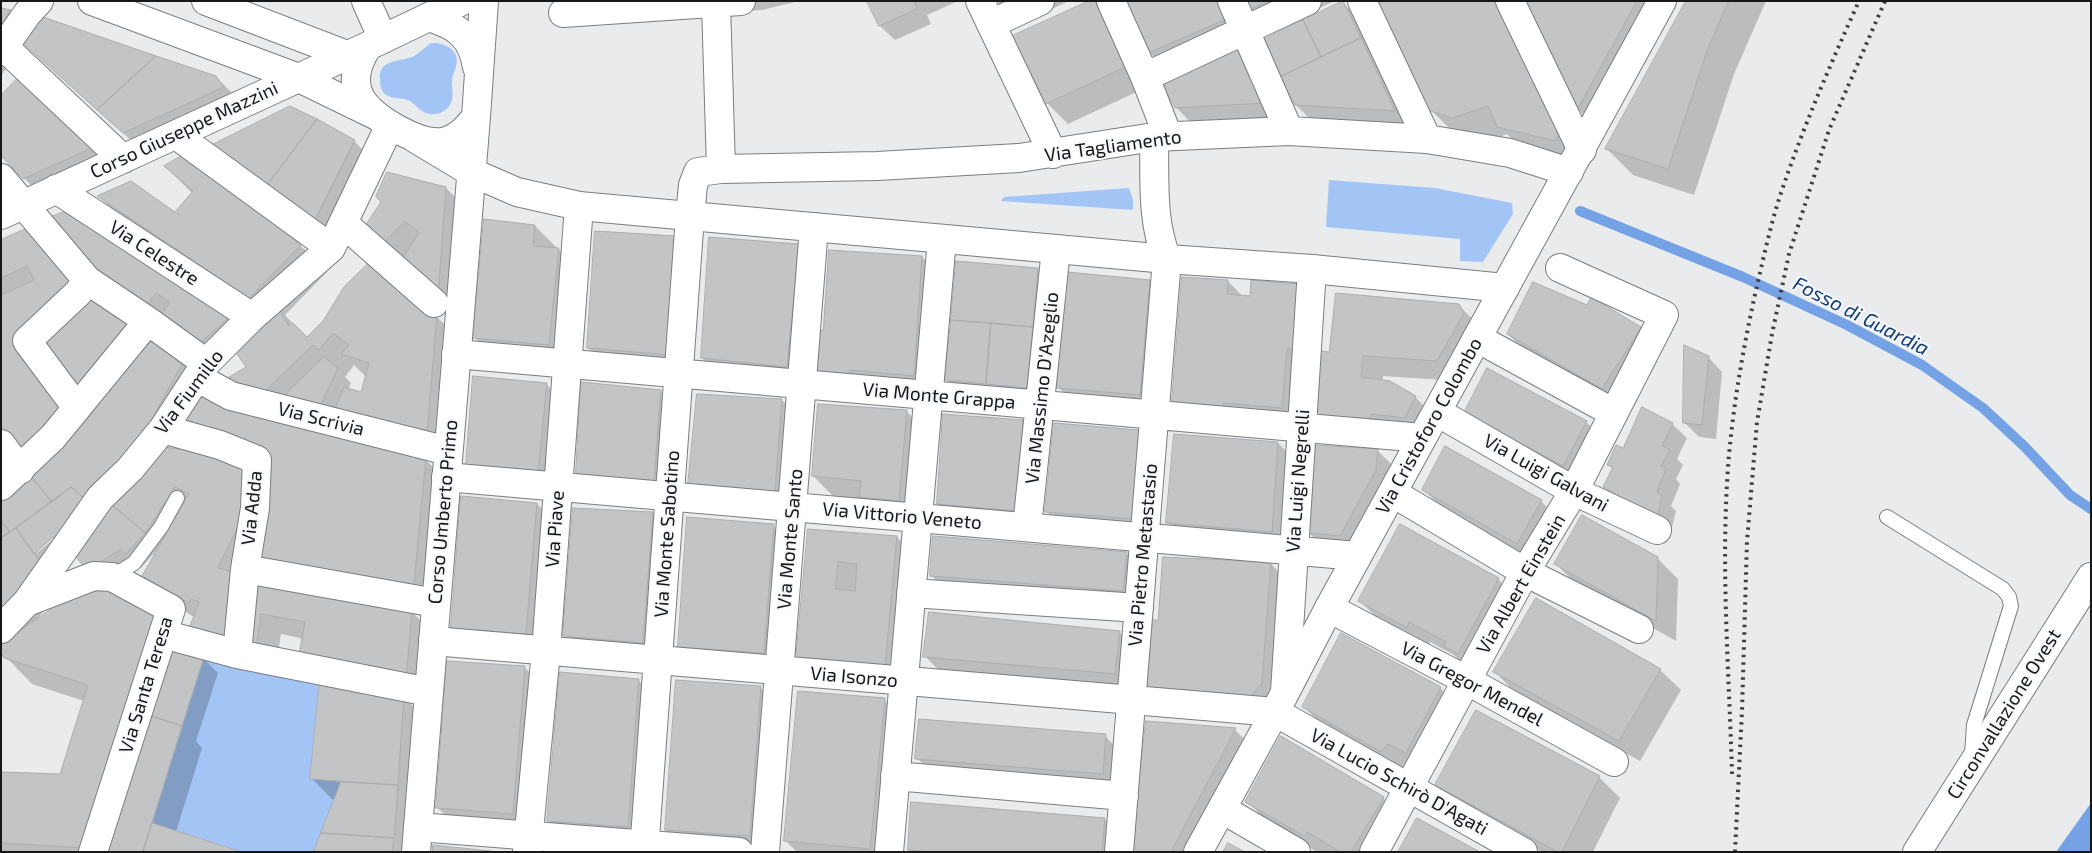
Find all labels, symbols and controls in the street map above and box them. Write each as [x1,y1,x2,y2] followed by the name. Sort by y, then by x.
[86,76,282,184] street label: Corso Giuseppe Mazzini
[1043,125,1183,167] street label: Via Tagliamento
[105,216,203,290] street label: Via Celestre
[1789,271,1933,361] water label: Fosso di Guardia
[1021,291,1063,485] street label: Via Massimo D'Azeglio
[1371,334,1487,518] street label: Via Cristoforo Colombo
[150,345,228,439] street label: Via Fiumillo
[862,378,1016,414] street label: Via Monte Grappa
[275,397,367,441] street label: Via Scrivia
[1282,409,1314,553] street label: Via Luigi Negrelli
[424,419,462,605] street label: Corso Umberto Primo
[1479,429,1613,517] street label: Via Luigi Galvani
[650,450,684,618] street label: Via Monte Sabotino
[1124,462,1162,648] street label: Via Pietro Metastasio
[772,468,808,610] street label: Via Monte Santo
[237,470,267,546] street label: Via Adda
[541,490,569,568] street label: Via Piave
[821,498,983,534] street label: Via Vittorio Veneto
[1472,510,1570,658] street label: Via Albert Einstein
[114,614,178,756] street label: Via Santa Teresa
[1942,625,2066,803] street label: Circonvallazione Ovest
[1397,637,1547,731] street label: Via Gregor Mendel
[809,662,899,692] street label: Via Isonzo
[1306,724,1492,840] street label: Via Lucio Schirò D'Agati

